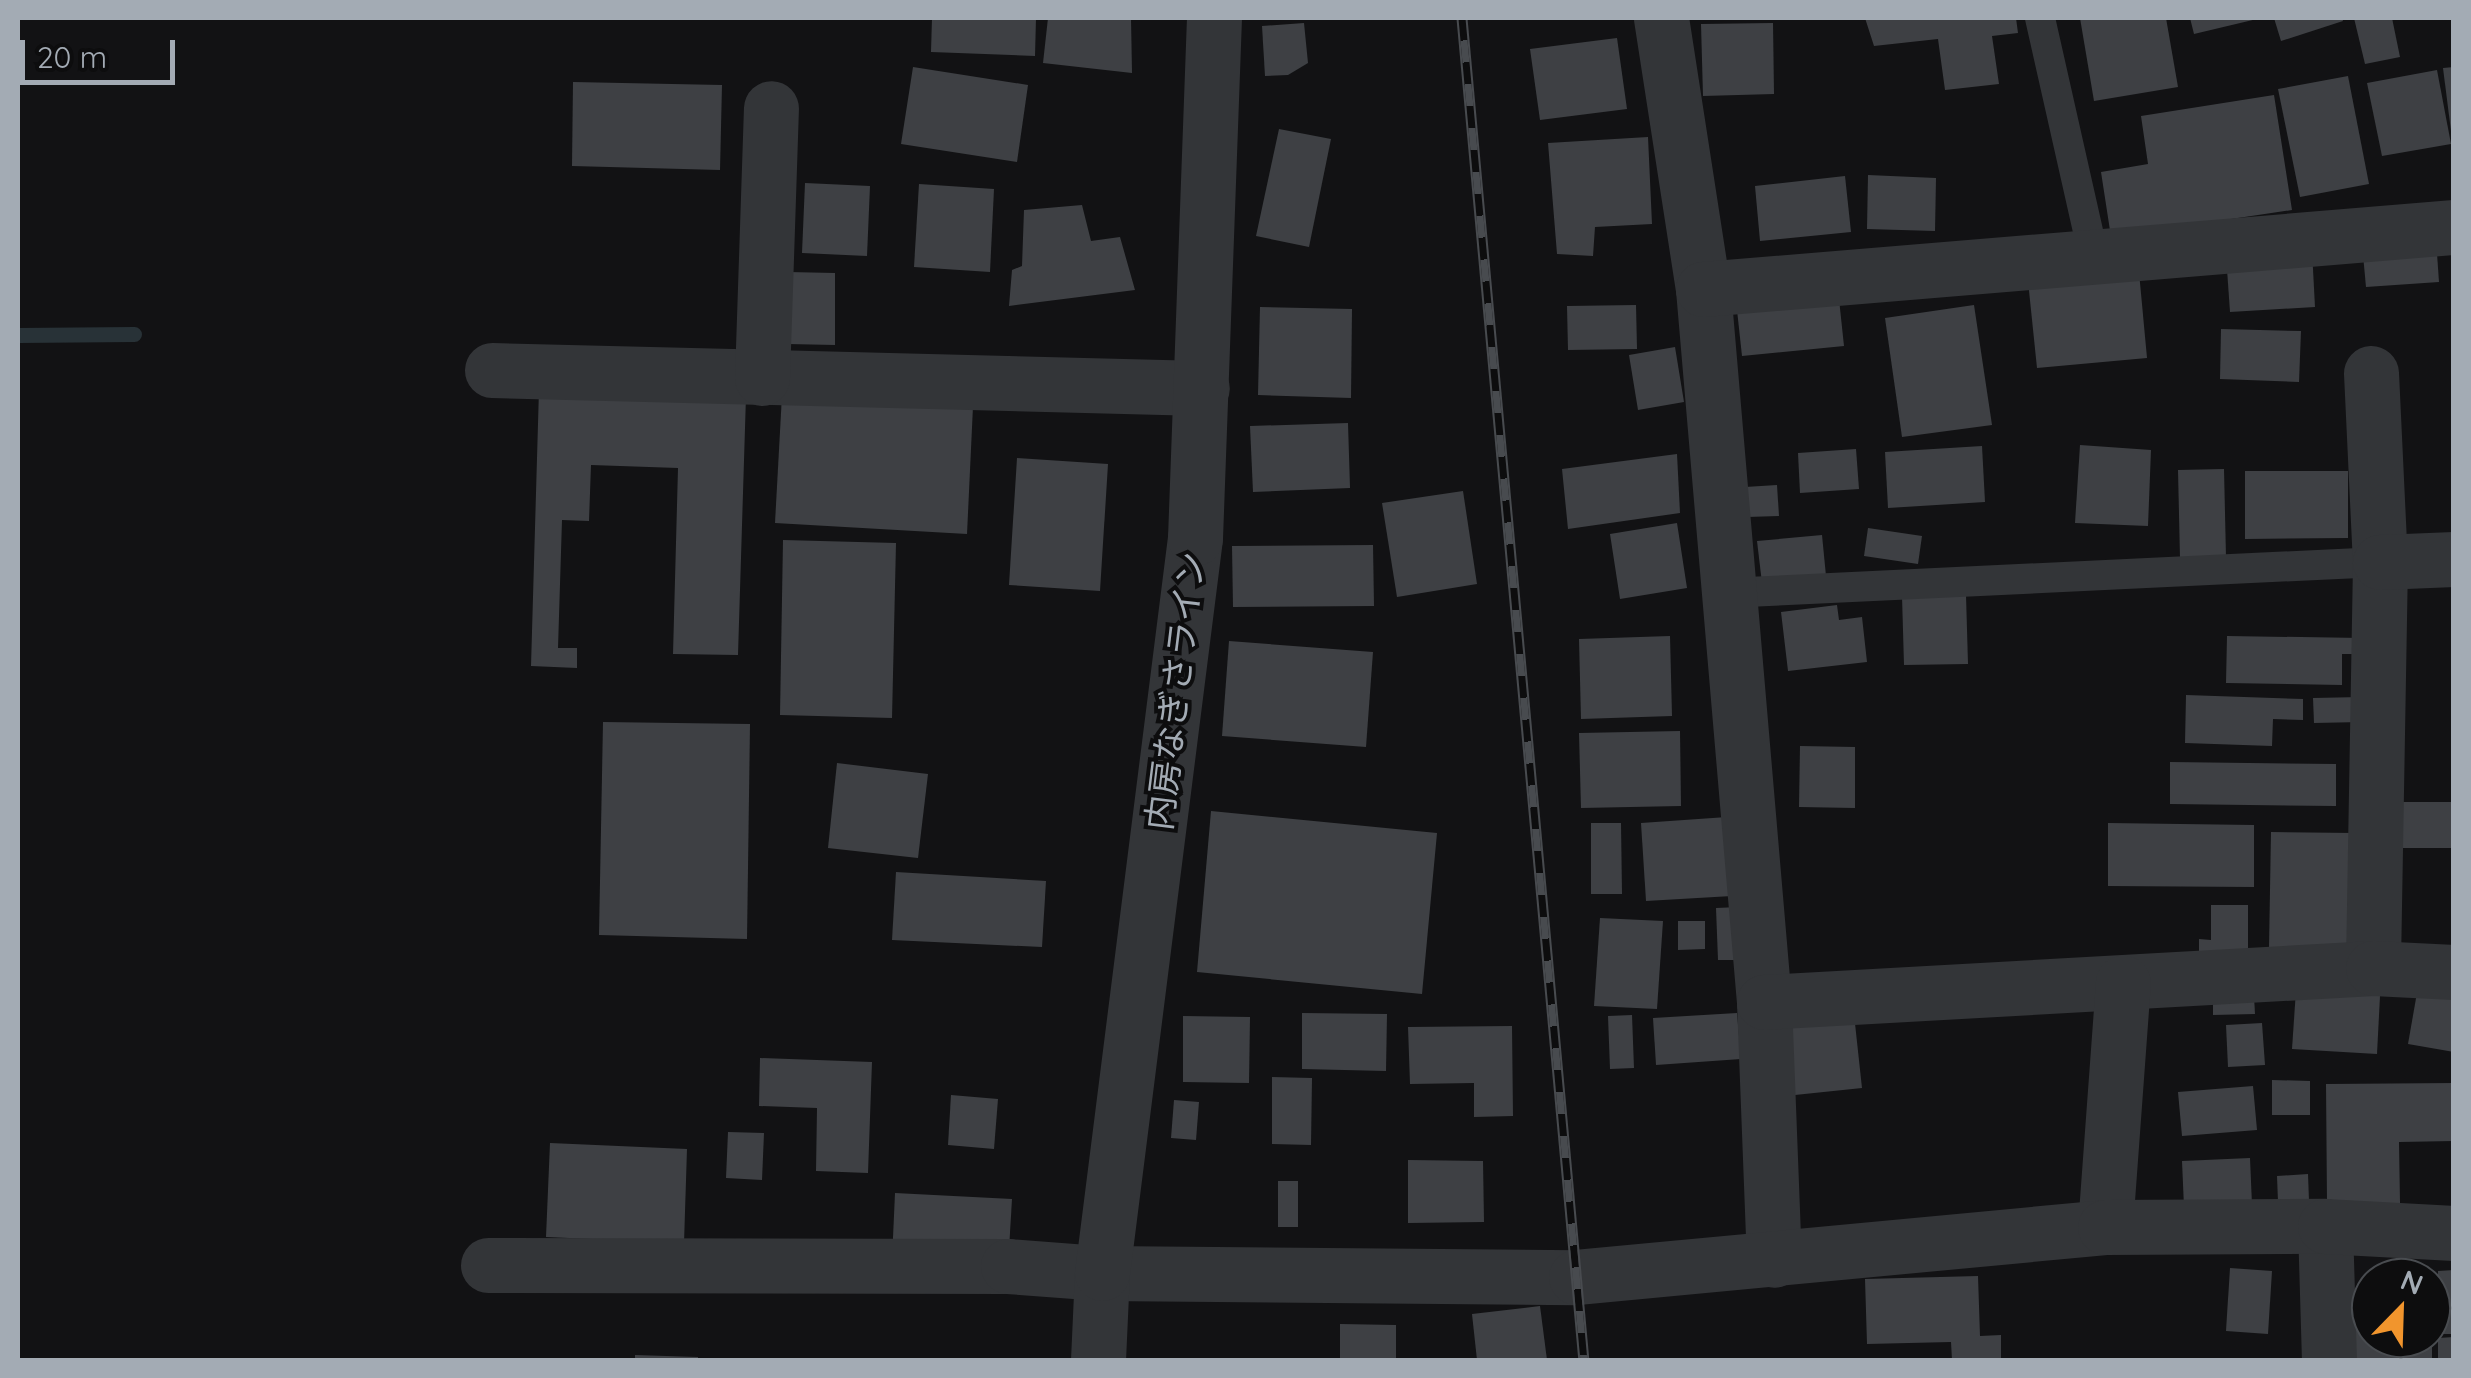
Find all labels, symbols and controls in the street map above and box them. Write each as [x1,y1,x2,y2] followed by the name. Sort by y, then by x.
[25,20,180,82] scale bar
[37,38,107,76] text: 20 m
[1137,549,1213,833] street label: 内房なぎさライン
[2351,1258,2451,1358] north arrow
[2396,1262,2428,1302] text: N

